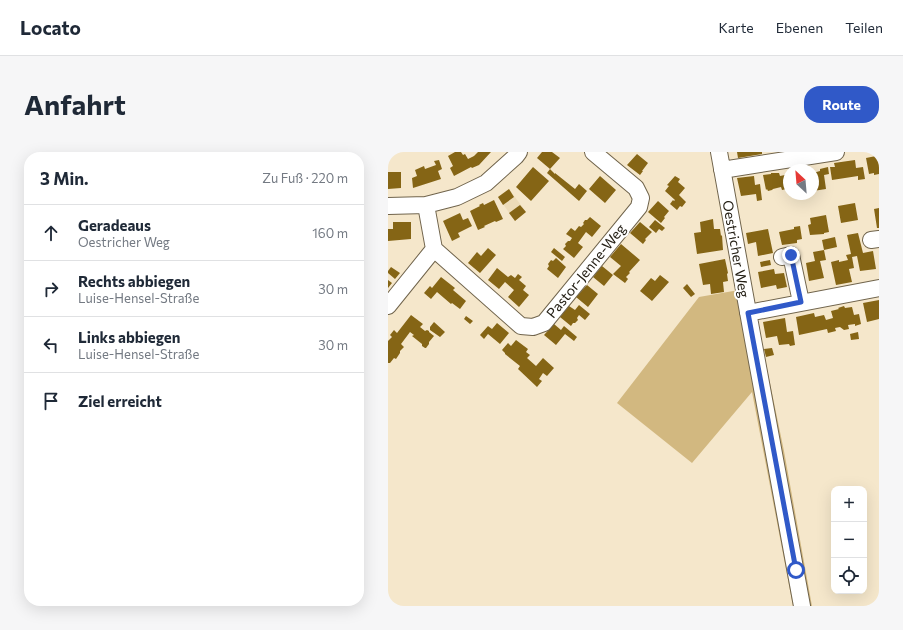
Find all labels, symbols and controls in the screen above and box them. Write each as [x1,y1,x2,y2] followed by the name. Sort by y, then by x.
[20,16,81,39] text: Locato
[718,19,754,36] text: Karte
[776,19,823,36] text: Ebenen
[845,19,883,36] text: Teilen
[804,86,879,123] button: Route
[24,87,126,121] text: Anfahrt
[783,164,819,200] north arrow
[40,168,89,189] text: 3 Min.
[262,170,348,186] text: Zu Fuß · 220 m
[720,199,754,300] street label: Oestricher Weg
[78,216,151,234] text: Geradeaus
[542,220,629,321] street label: Pastor-Jenne-Weg
[40,222,62,244] icon: ahead
[312,225,348,241] text: 160 m
[78,234,170,250] text: Oestricher Weg
[782,246,800,264] route end
[78,272,190,290] text: Rechts abbiegen
[40,278,62,300] icon: right
[318,281,348,297] text: 30 m
[78,290,199,306] text: Luise-Hensel-Straße
[78,328,180,346] text: Links abbiegen
[40,334,62,356] icon: left
[318,337,348,353] text: 30 m
[78,346,199,362] text: Luise-Hensel-Straße
[40,390,62,412] icon: arrive
[78,392,162,410] text: Ziel erreicht
[831,486,867,594] map controls
[831,486,867,522] button: +
[831,522,867,558] button: −
[831,558,867,594] button: locate
[787,561,805,579] route start

